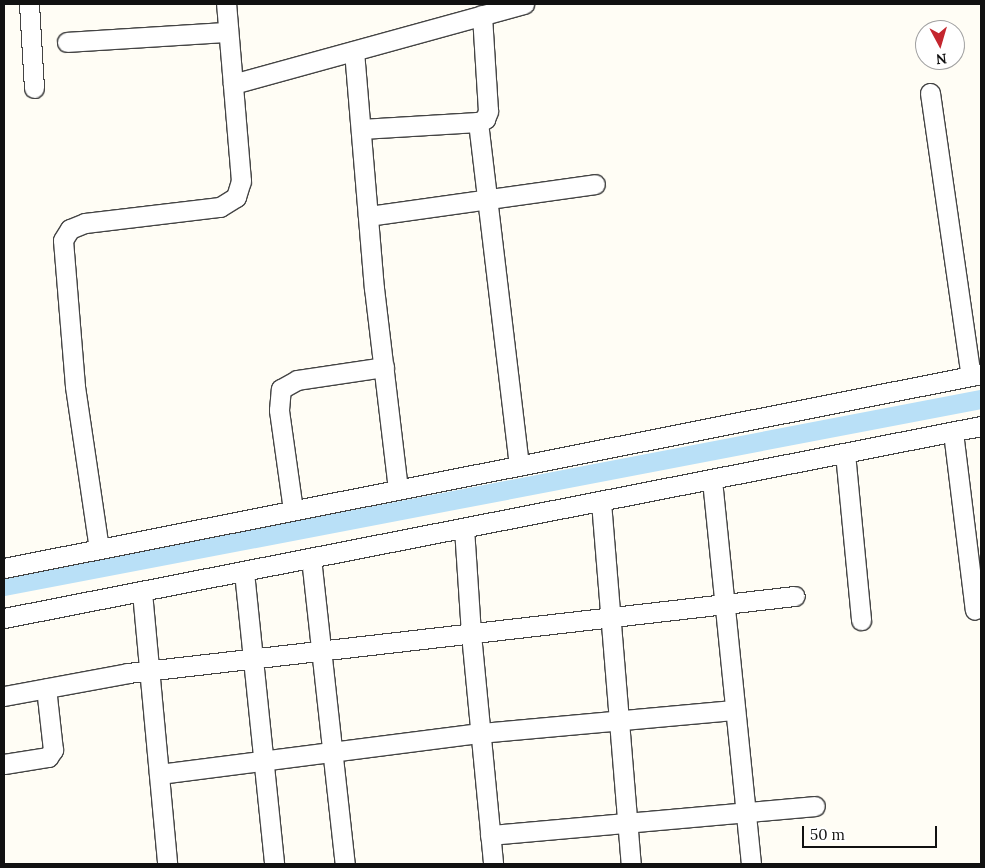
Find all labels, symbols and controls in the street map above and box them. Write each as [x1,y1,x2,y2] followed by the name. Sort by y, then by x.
[915,20,965,70] north arrow
[935,49,948,68] text: N
[805,816,940,848] scale bar
[810,825,845,844] text: 50 m

